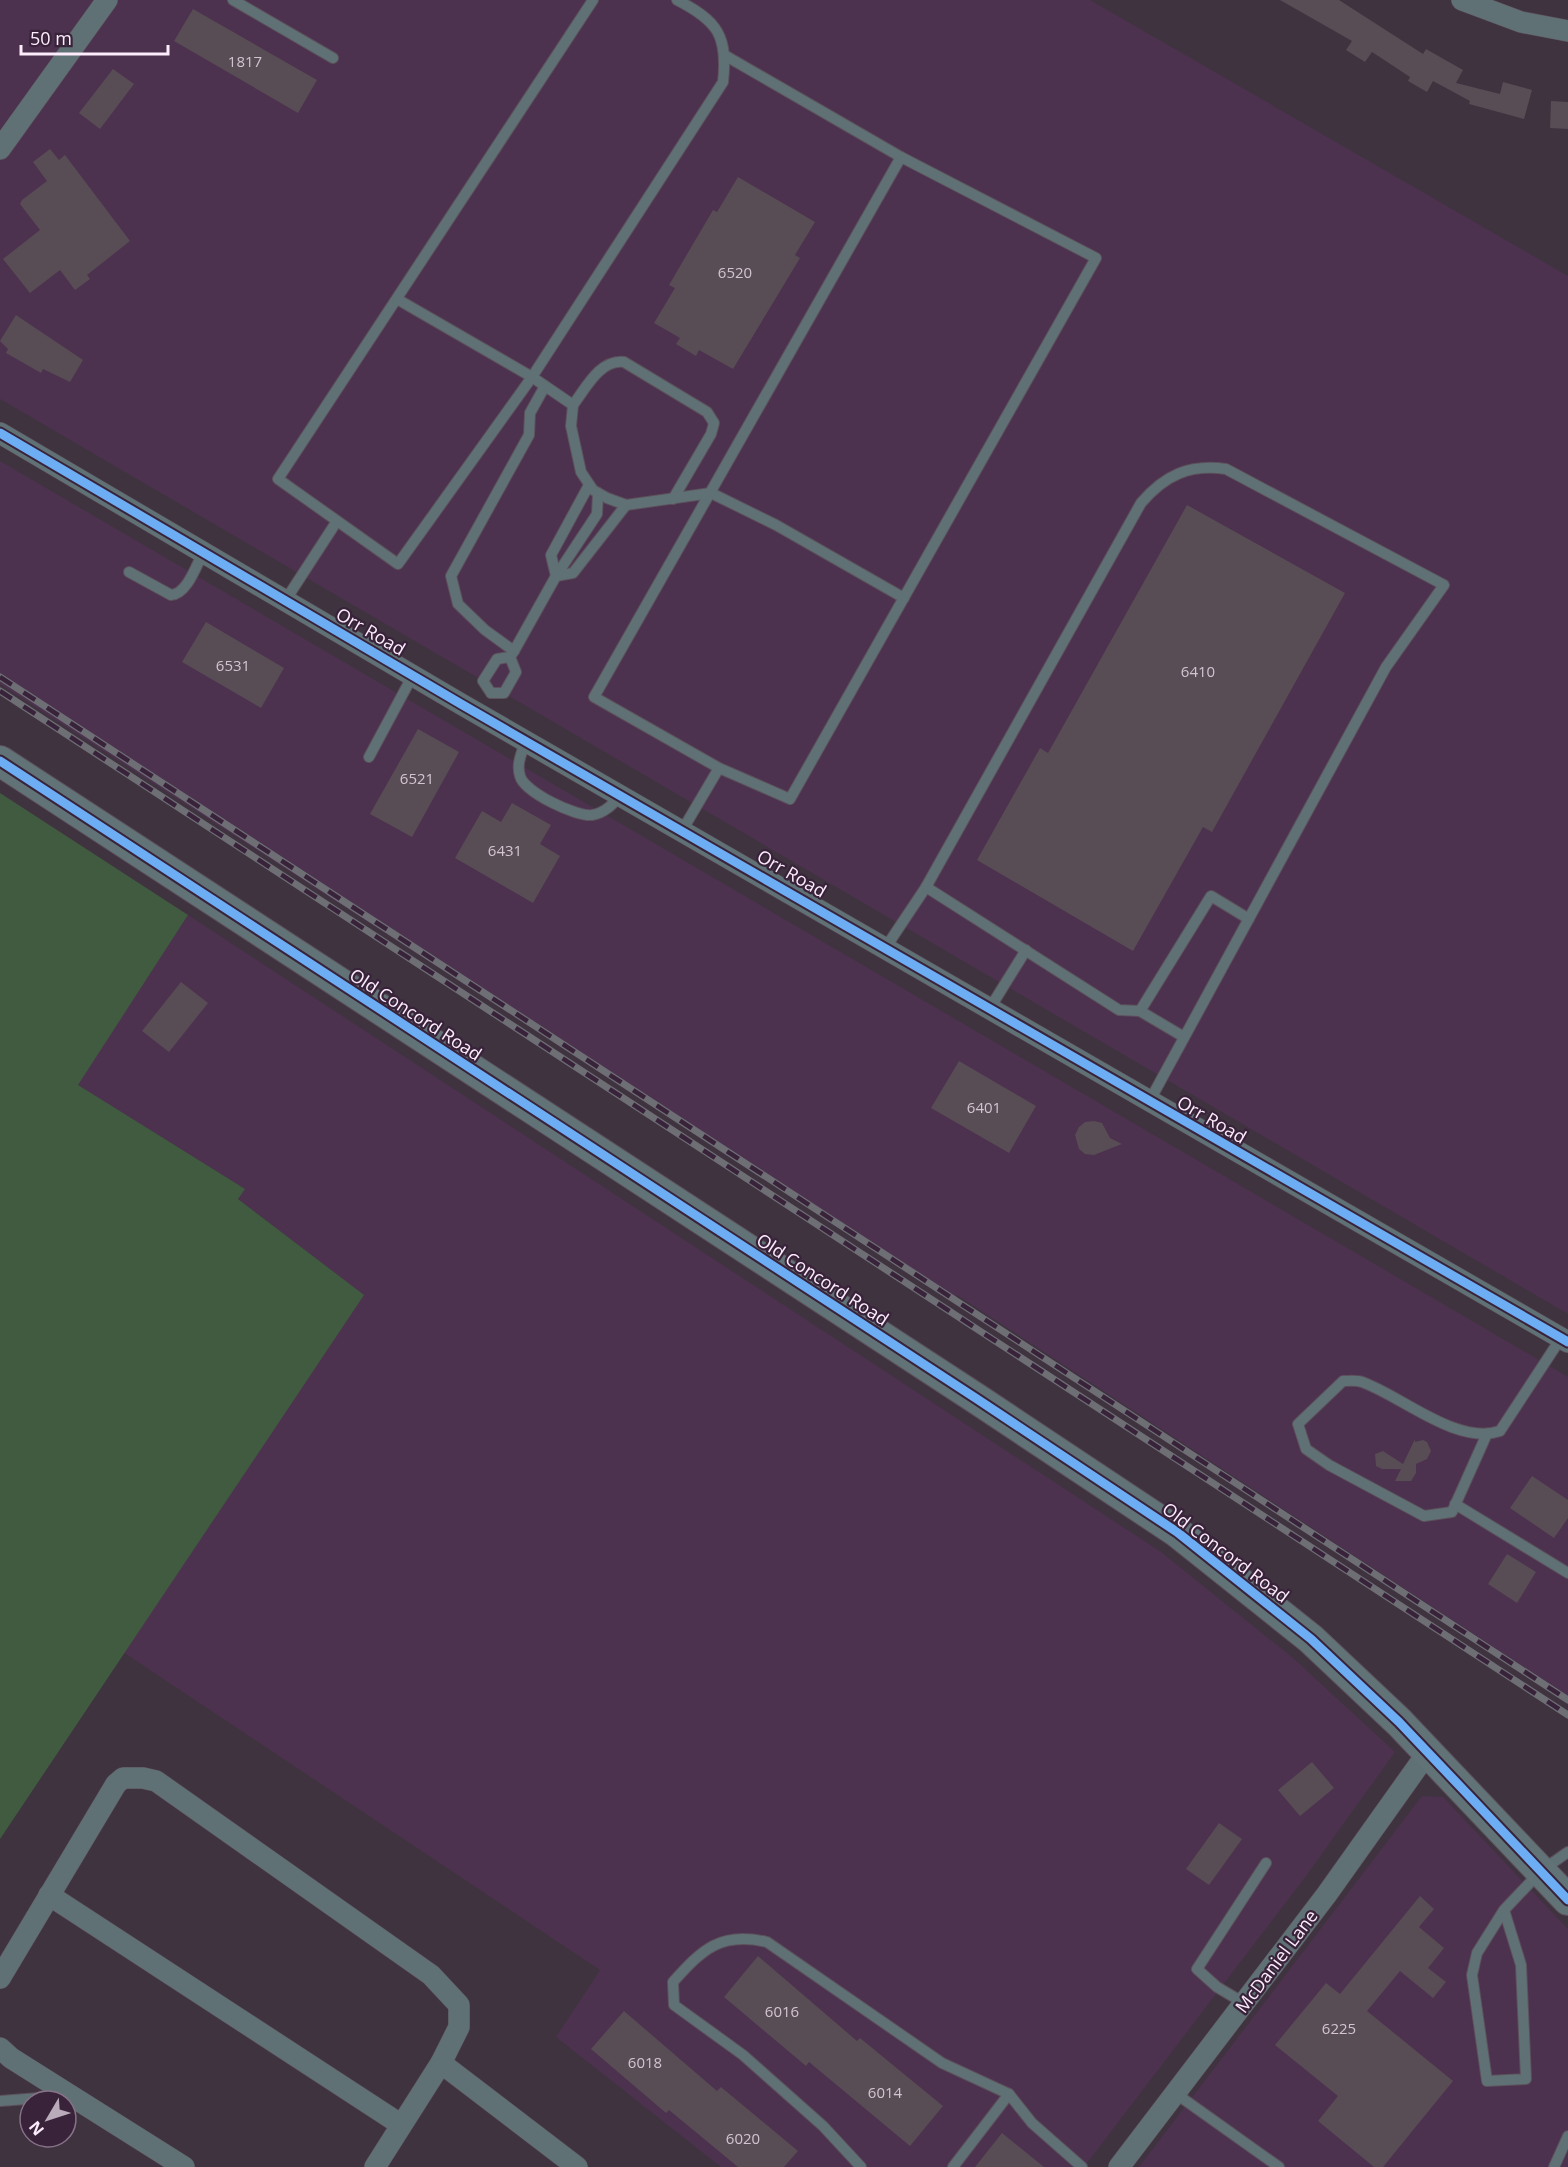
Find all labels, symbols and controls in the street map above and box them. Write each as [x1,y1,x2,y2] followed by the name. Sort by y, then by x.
[21,18,168,56] scale bar
[30,26,72,50] text: 50 m
[228,51,262,71] house number: 1817
[718,262,752,282] house number: 6520
[332,602,410,660] street label: Orr Road
[216,655,250,675] house number: 6531
[1181,661,1215,681] house number: 6410
[400,768,434,788] house number: 6521
[488,840,522,860] house number: 6431
[753,844,831,902] street label: Orr Road
[345,962,487,1066] street label: Old Concord Road
[1173,1090,1251,1148] street label: Orr Road
[967,1097,1001,1117] house number: 6401
[752,1227,894,1331] street label: Old Concord Road
[1158,1496,1294,1608] street label: Old Concord Road
[1229,1905,1323,2017] street label: McDaniel Lane
[765,2001,799,2021] house number: 6016
[1322,2018,1356,2038] house number: 6225
[628,2052,662,2072] house number: 6018
[868,2082,903,2102] house number: 6014
[18,2089,78,2149] north arrow
[24,2116,49,2140] text: N
[726,2128,760,2148] house number: 6020

